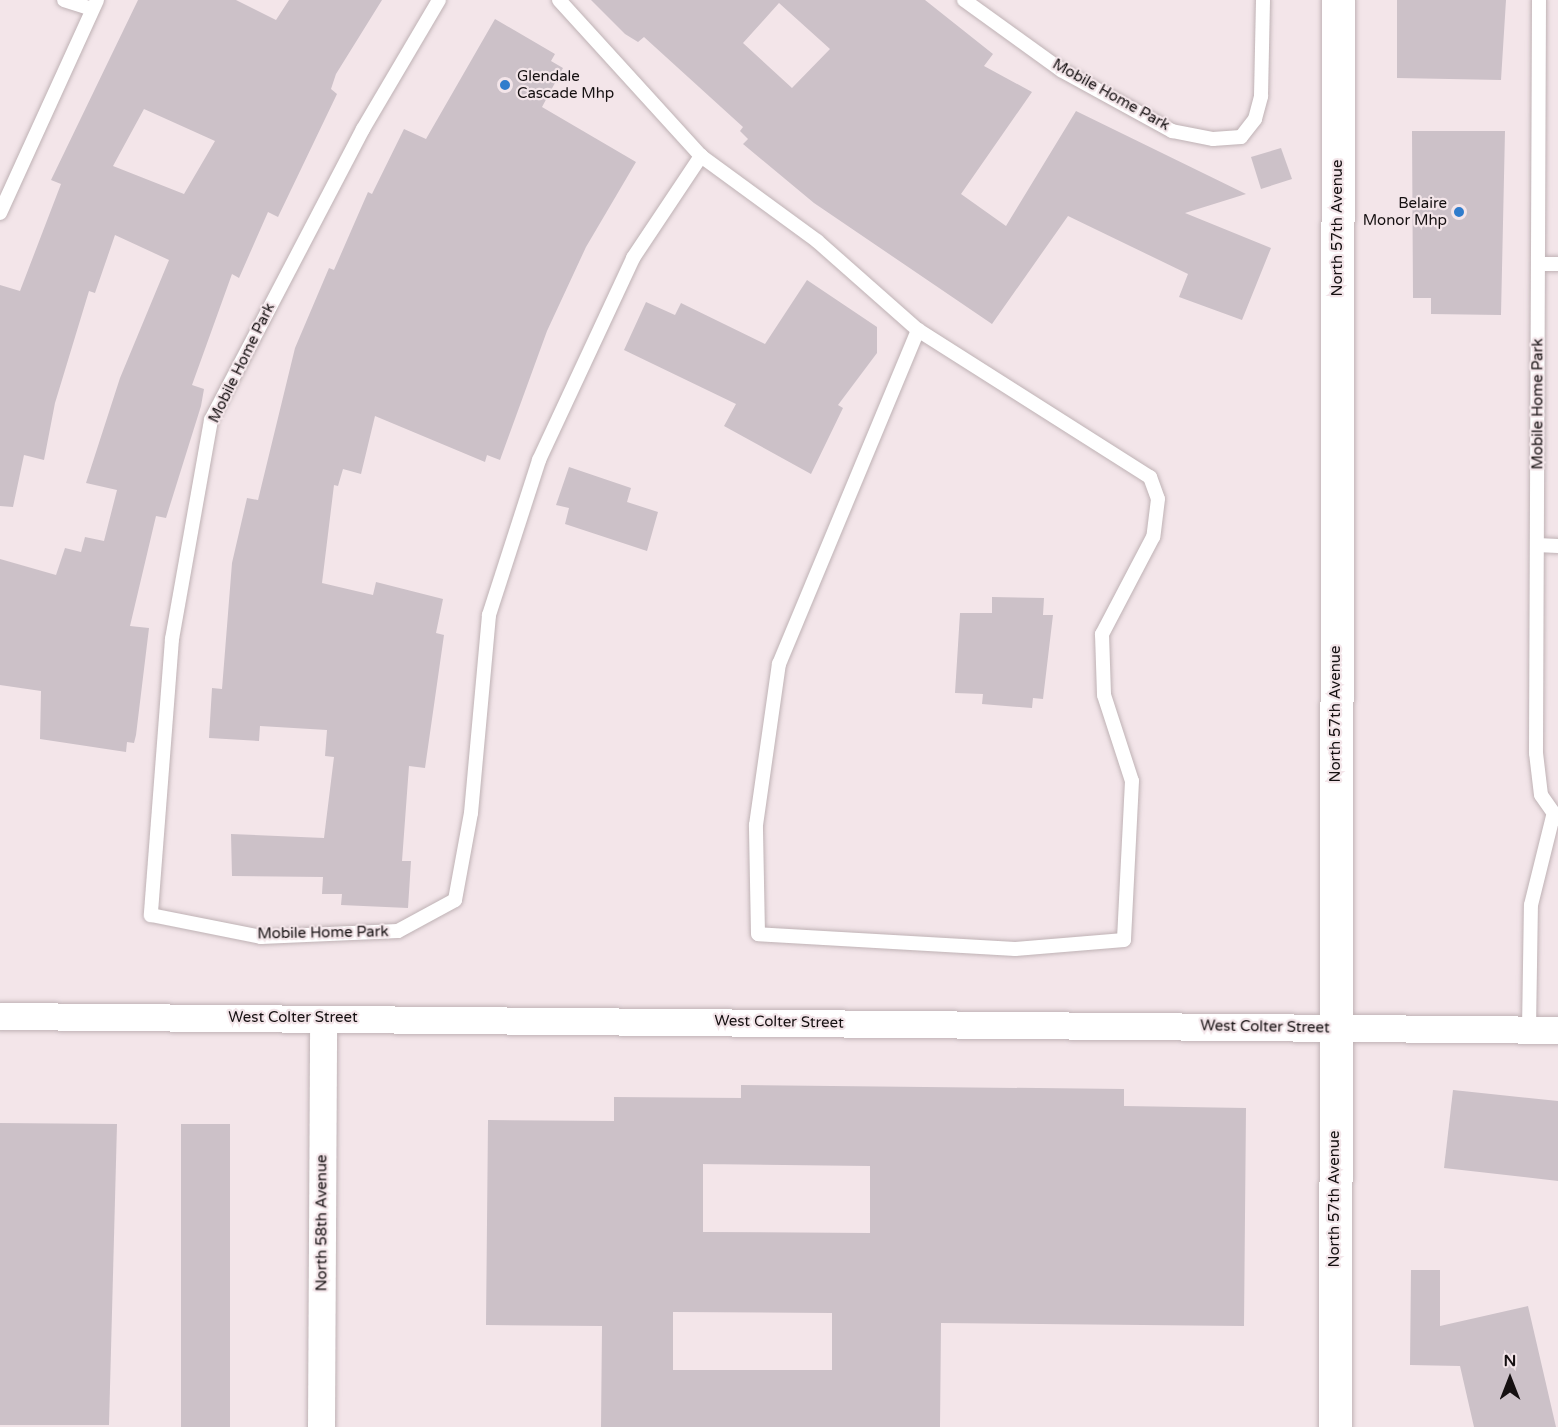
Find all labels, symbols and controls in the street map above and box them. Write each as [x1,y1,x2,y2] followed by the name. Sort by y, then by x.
[1049,55,1173,135] street label: Mobile Home Park
[517,67,614,102] place label: Glendale Cascade Mhp
[498,78,512,92] marker: Glendale Cascade Mhp
[1329,160,1347,296] street label: North 57th Avenue
[1363,194,1447,229] place label: Belaire Monor Mhp
[1452,205,1466,219] marker: Belaire Monor Mhp
[205,300,279,426] street label: Mobile Home Park
[1529,338,1547,470] street label: Mobile Home Park
[1327,646,1345,782] street label: North 57th Avenue
[257,923,389,943] street label: Mobile Home Park
[228,1009,358,1027] street label: West Colter Street
[714,1012,844,1032] street label: West Colter Street
[1200,1017,1330,1037] street label: West Colter Street
[1326,1131,1344,1267] street label: North 57th Avenue
[313,1155,331,1291] street label: North 58th Avenue
[1480,1349,1540,1409] north arrow
[1504,1351,1516,1371] text: N

